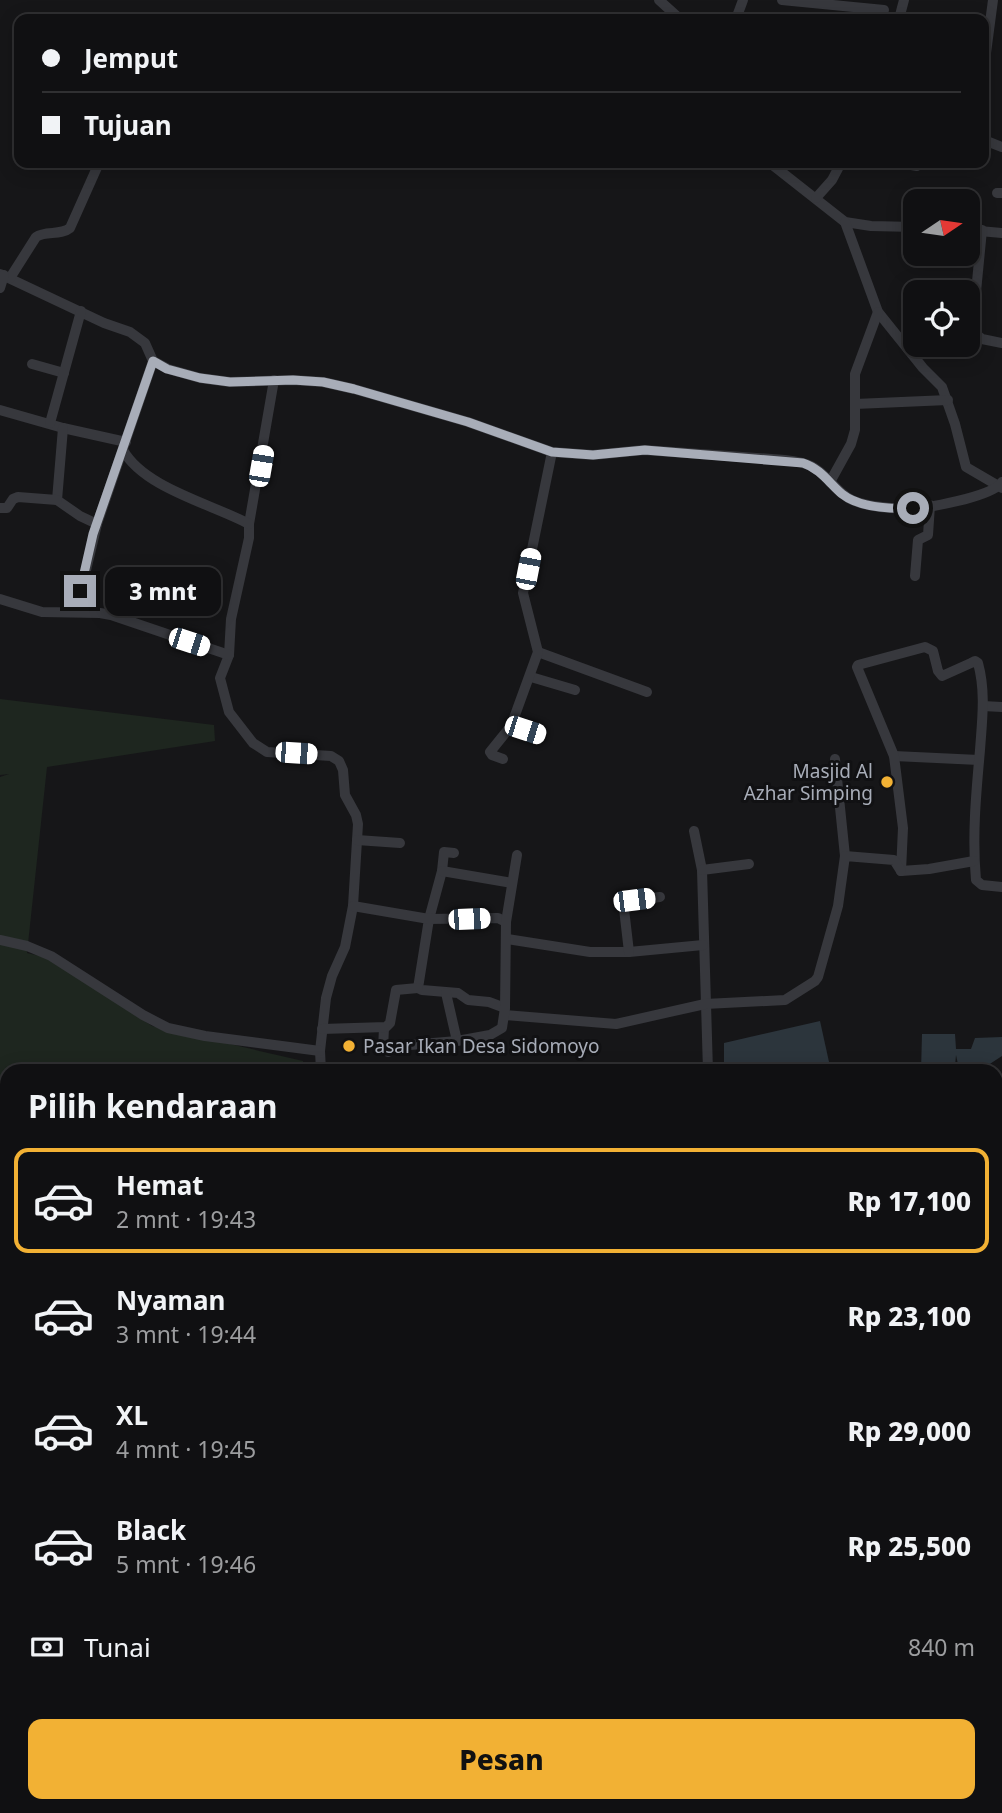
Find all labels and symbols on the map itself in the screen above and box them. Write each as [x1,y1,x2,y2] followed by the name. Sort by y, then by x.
[903,189,980,266] north arrow
[248,443,275,489] car
[897,492,929,524] route start
[514,546,543,592] car
[104,566,220,616] callout: 3 mnt
[64,575,96,607] route end
[166,626,213,658] car
[502,714,549,746] car
[275,741,318,765] car
[744,758,873,806] place label: Masjid Al Azhar Simping
[879,774,895,790] marker: Masjid Al Azhar Simping
[612,887,657,913] car
[448,908,491,930] car
[363,1033,600,1059] place label: Pasar Ikan Desa Sidomoyo
[341,1038,357,1054] marker: Pasar Ikan Desa Sidomoyo

